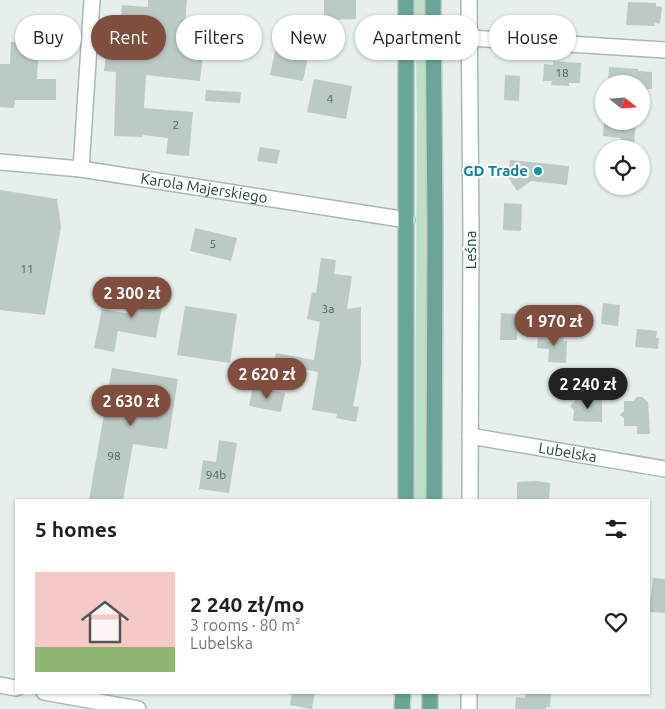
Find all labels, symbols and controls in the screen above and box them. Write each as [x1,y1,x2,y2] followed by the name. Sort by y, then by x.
[15,15,81,60] chip: Buy
[91,15,166,60] chip: Rent
[176,15,262,60] chip: Filters
[272,15,345,60] chip: New
[355,15,479,60] chip: Apartment
[489,15,576,60] chip: House
[555,66,569,79] house number: 18
[595,75,650,130] north arrow
[595,75,650,195] map controls
[327,92,334,105] house number: 4
[173,118,179,131] house number: 2
[595,140,650,195] button: locate
[463,162,528,179] place label: GD Trade
[532,165,544,177] marker: GD Trade
[140,169,269,206] street label: Karola Majerskiego
[462,231,479,269] street label: Leśna
[210,237,216,250] house number: 5
[20,262,34,275] house number: 11
[80,276,184,319] pin: 2 300 zł
[104,284,160,302] text: 2 300 zł
[322,302,334,315] house number: 3a
[502,304,606,347] pin: 1 970 zł
[526,312,582,330] text: 1 970 zł
[215,358,319,400] pin: 2 620 zł
[239,365,295,383] text: 2 620 zł
[536,368,640,410] pin: 2 240 zł
[560,375,616,393] text: 2 240 zł
[79,384,183,427] pin: 2 630 zł
[103,392,159,410] text: 2 630 zł
[537,439,598,465] street label: Lubelska
[107,449,121,462] house number: 98
[206,468,226,481] house number: 94b
[602,515,630,543] icon: filters
[35,517,117,541] text: 5 homes
[75,592,135,652] icon: home
[190,592,304,616] text: 2 240 zł/mo
[602,608,630,636] icon: heart
[190,616,301,634] text: 3 rooms · 80 m²
[190,634,253,652] text: Lubelska

